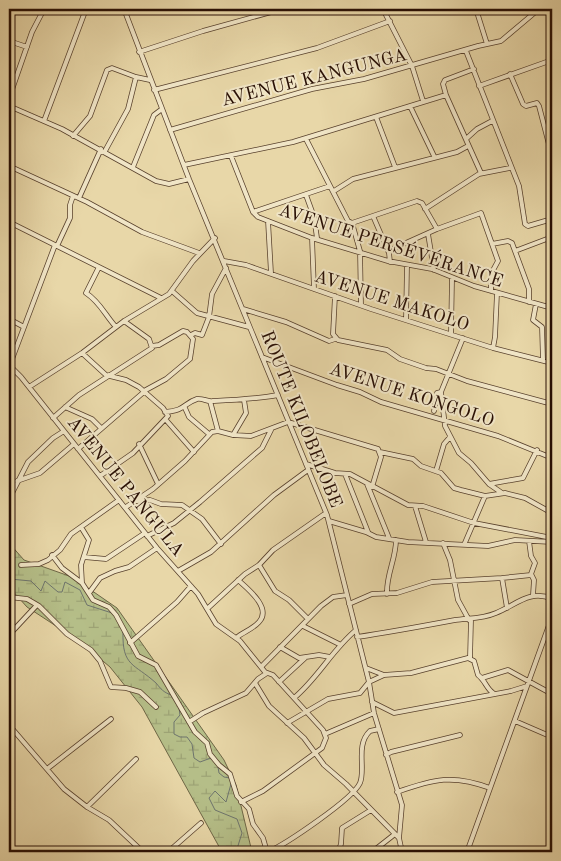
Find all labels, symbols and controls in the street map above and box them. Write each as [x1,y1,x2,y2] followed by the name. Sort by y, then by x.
[220,46,409,110] street label: AVENUE KANGUNGA
[276,197,506,291] street label: AVENUE PERSÉVÉRANCE
[312,267,471,334] street label: AVENUE MAKOLO
[257,328,345,510] street label: ROUTE KILOBELOBE
[327,360,496,430] street label: AVENUE KONGOLO
[64,413,187,560] street label: AVENUE PANGULA

